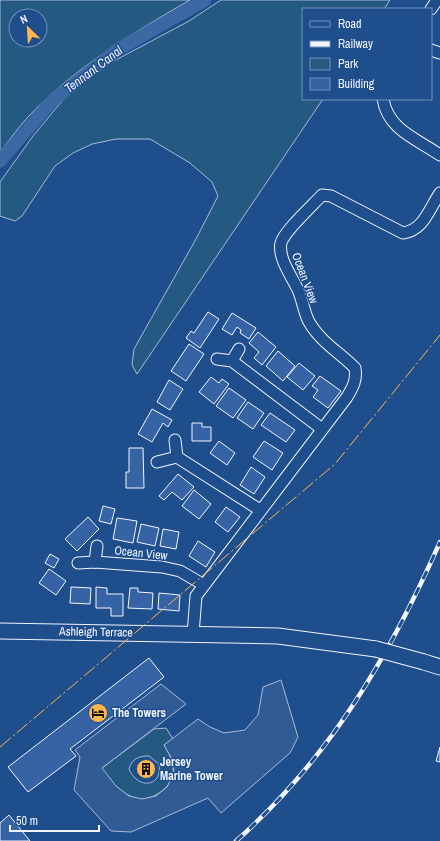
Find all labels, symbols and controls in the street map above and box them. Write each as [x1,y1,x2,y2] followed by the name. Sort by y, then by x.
[8,8,48,48] north arrow
[302,8,432,100] legend
[18,11,30,27] text: N
[338,16,362,32] text: Road
[338,36,373,52] text: Railway
[61,42,126,97] water label: Tennant Canal
[338,56,358,72] text: Park
[338,76,375,92] text: Building
[288,250,322,307] street label: Ocean View
[114,542,169,564] street label: Ocean View
[58,623,133,641] street label: Ashleigh Terrace
[87,702,109,724] hotel icon: The Towers
[112,705,166,721] place label: The Towers
[160,754,223,784] place label: Jersey Marine Tower
[135,758,157,780] building icon: Jersey Marine Tower
[10,807,99,833] scale bar
[16,813,38,829] text: 50 m

